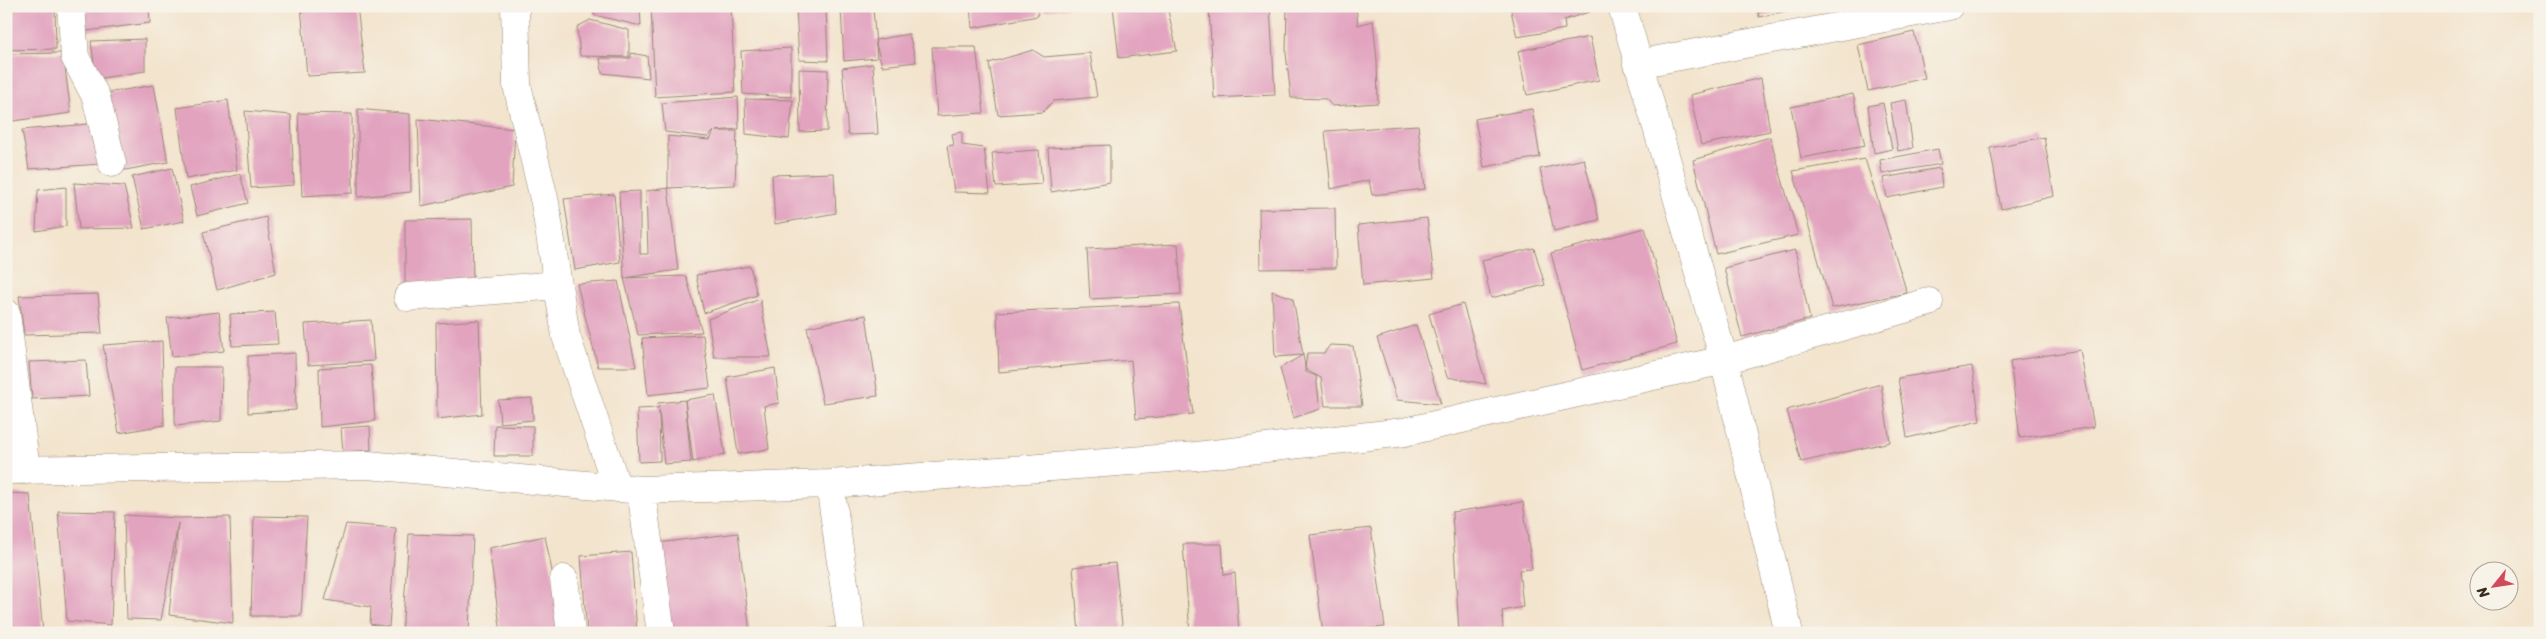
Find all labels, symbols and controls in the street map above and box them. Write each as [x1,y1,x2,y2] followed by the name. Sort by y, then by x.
[2468,562,2518,612] north arrow
[2470,582,2497,604] text: N

